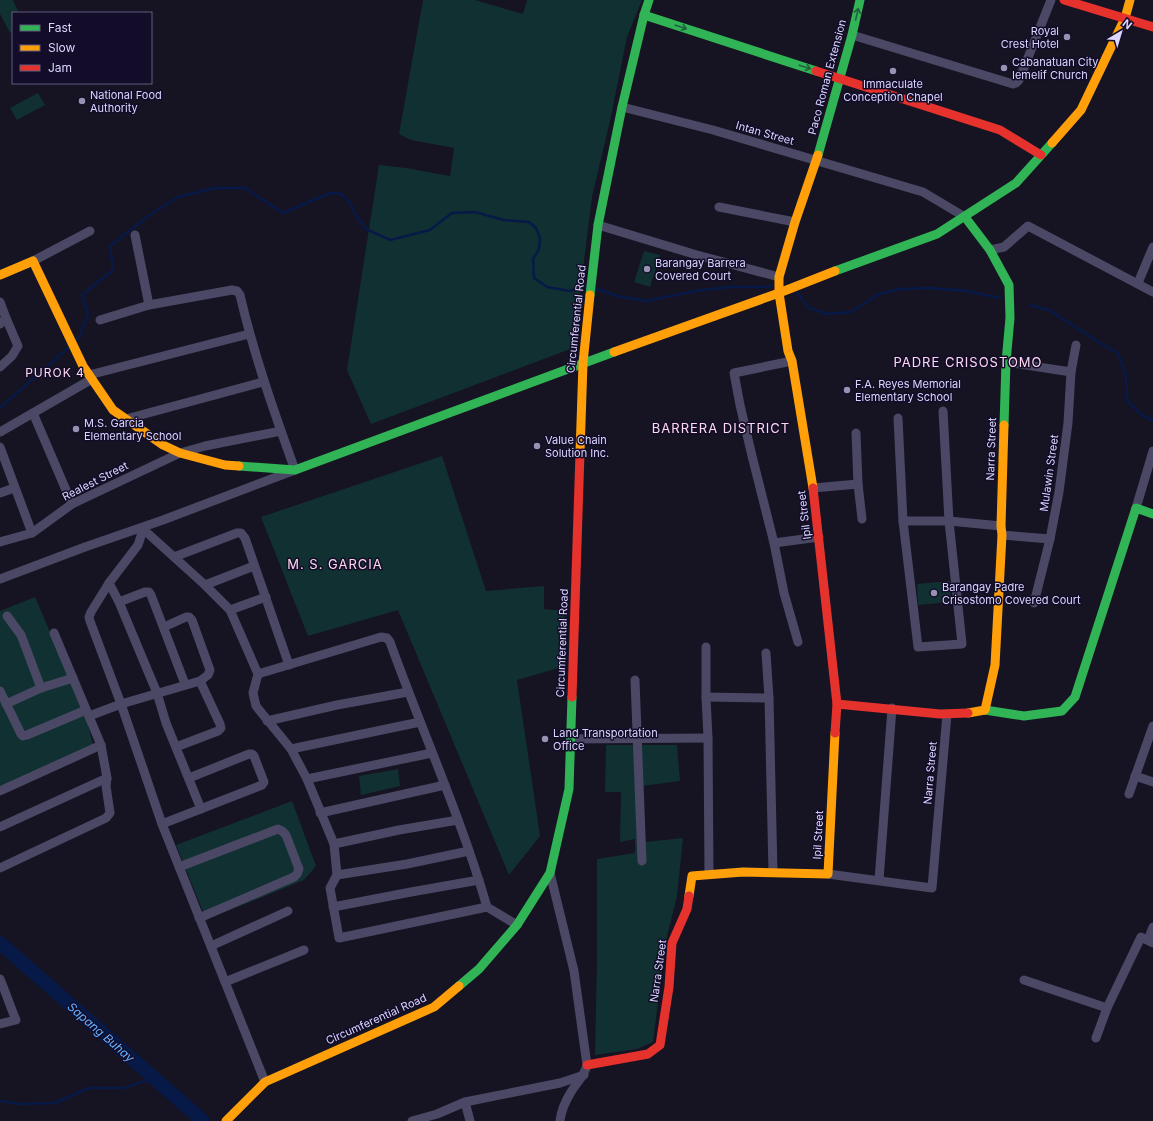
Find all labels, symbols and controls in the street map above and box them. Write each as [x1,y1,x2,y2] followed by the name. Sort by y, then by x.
[853,7,861,20] one-way arrow
[12,12,152,84] legend
[1101,12,1141,52] north arrow
[1120,16,1135,32] text: N
[805,18,849,136] street label: Paco Roman Extension
[48,20,72,35] text: Fast
[674,24,687,31] one-way arrow
[1001,24,1059,51] place label: Royal Crest Hotel
[1062,32,1072,42] marker: Royal Crest Hotel
[48,40,76,55] text: Slow
[1012,55,1098,82] place label: Cabanatuan City Iemelif Church
[48,60,72,75] text: Jam
[999,63,1009,73] marker: Cabanatuan City Iemelif Church
[798,64,811,71] one-way arrow
[888,66,898,76] marker: Immaculate Conception Chapel
[843,77,943,104] place label: Immaculate Conception Chapel
[90,88,162,115] place label: National Food Authority
[77,96,87,106] marker: National Food Authority
[734,118,796,148] street label: Intan Street
[655,256,746,283] place label: Barangay Barrera Covered Court
[563,264,589,374] street label: Circumferential Road
[642,264,652,274] marker: Barangay Barrera Covered Court
[893,354,1043,370] district label: PADRE CRISOSTOMO
[25,365,85,380] district label: PUROK 4
[855,377,961,404] place label: F.A. Reyes Memorial Elementary School
[842,385,852,395] marker: F.A. Reyes Memorial Elementary School
[84,416,181,443] place label: M.S. Garcia Elementary School
[983,417,999,481] street label: Narra Street
[652,420,790,436] district label: BARRERA DISTRICT
[71,424,81,434] marker: M.S. Garcia Elementary School
[545,433,609,460] place label: Value Chain Solution Inc.
[1037,433,1061,512] street label: Mulawin Street
[532,441,542,451] marker: Value Chain Solution Inc.
[60,458,131,504] street label: Realest Street
[794,489,814,540] street label: Ipil Street
[287,556,383,572] district label: M. S. GARCIA
[942,580,1081,607] place label: Barangay Padre Crisostomo Covered Court
[553,588,571,698] street label: Circumferential Road
[929,588,939,598] marker: Barangay Padre Crisostomo Covered Court
[553,726,658,753] place label: Land Transportation Office
[540,734,550,744] marker: Land Transportation Office
[920,740,940,805] street label: Narra Street
[810,810,826,860] street label: Ipil Street
[647,938,669,1003] street label: Narra Street
[323,990,429,1048] street label: Circumferential Road
[65,999,138,1065] water label: Sapang Buhay

